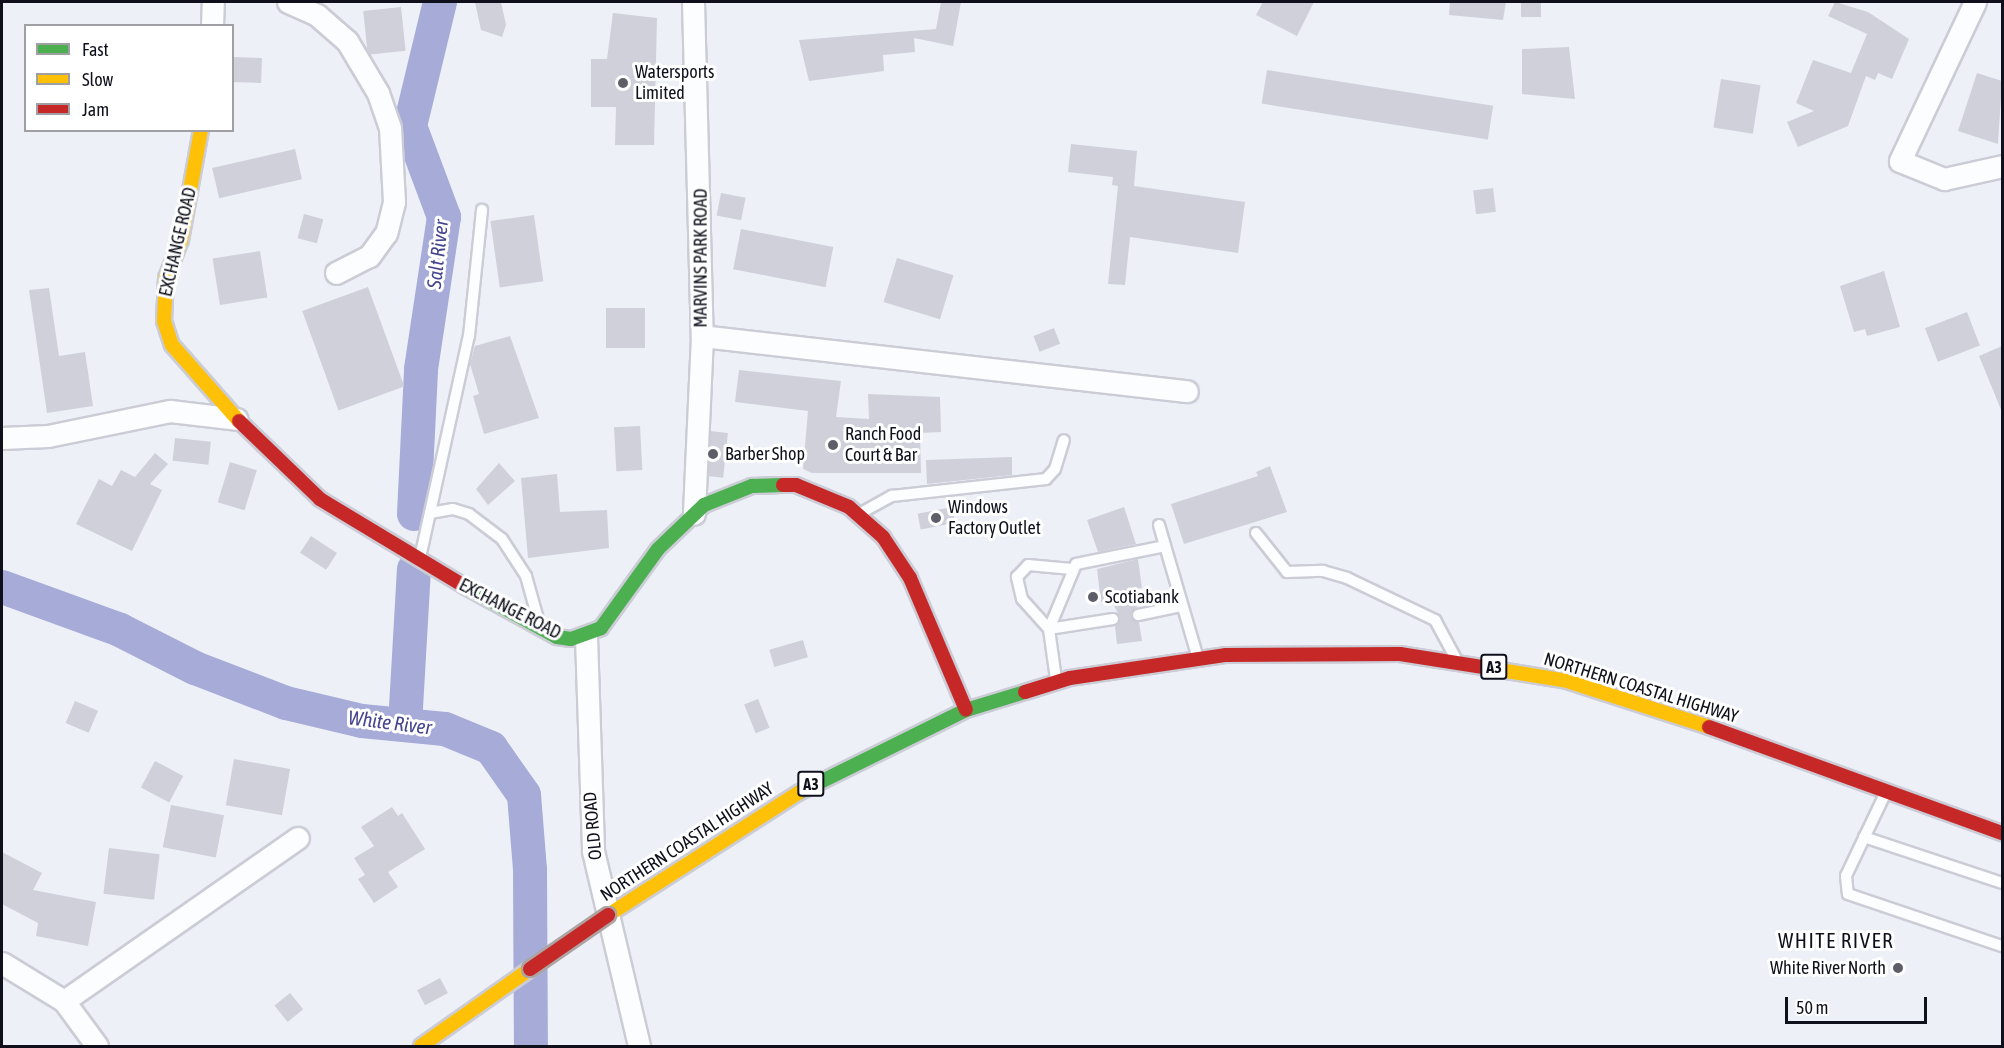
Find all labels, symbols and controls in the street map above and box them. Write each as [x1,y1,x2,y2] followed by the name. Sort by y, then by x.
[24,24,234,132] legend
[82,39,109,60] text: Fast
[635,62,714,104] place label: Watersports Limited
[82,69,113,90] text: Slow
[616,76,630,90] marker: Watersports Limited
[82,99,109,120] text: Jam
[155,185,201,299] street label: EXCHANGE ROAD
[690,188,712,328] street label: MARVINS PARK ROAD
[421,218,453,290] water label: Salt River
[845,424,921,466] place label: Ranch Food Court & Bar
[826,438,840,452] marker: Ranch Food Court & Bar
[725,443,805,465] place label: Barber Shop
[706,447,720,461] marker: Barber Shop
[948,497,1041,540] place label: Windows Factory Outlet
[929,511,943,525] marker: Windows Factory Outlet
[455,574,565,644] street label: EXCHANGE ROAD
[1105,586,1179,608] place label: Scotiabank
[1086,590,1100,604] marker: Scotiabank
[1541,648,1741,728] street label: NORTHERN COASTAL HIGHWAY
[1479,654,1509,680] road number: A3
[347,705,433,739] water label: White River
[796,771,826,797] road number: A3
[596,778,778,906] street label: NORTHERN COASTAL HIGHWAY
[579,791,607,861] street label: OLD ROAD
[1778,927,1894,953] district label: WHITE RIVER
[1770,957,1886,979] place label: White River North
[1891,961,1905,975] marker: White River North
[1788,985,1930,1023] scale bar
[1796,997,1828,1018] text: 50 m

